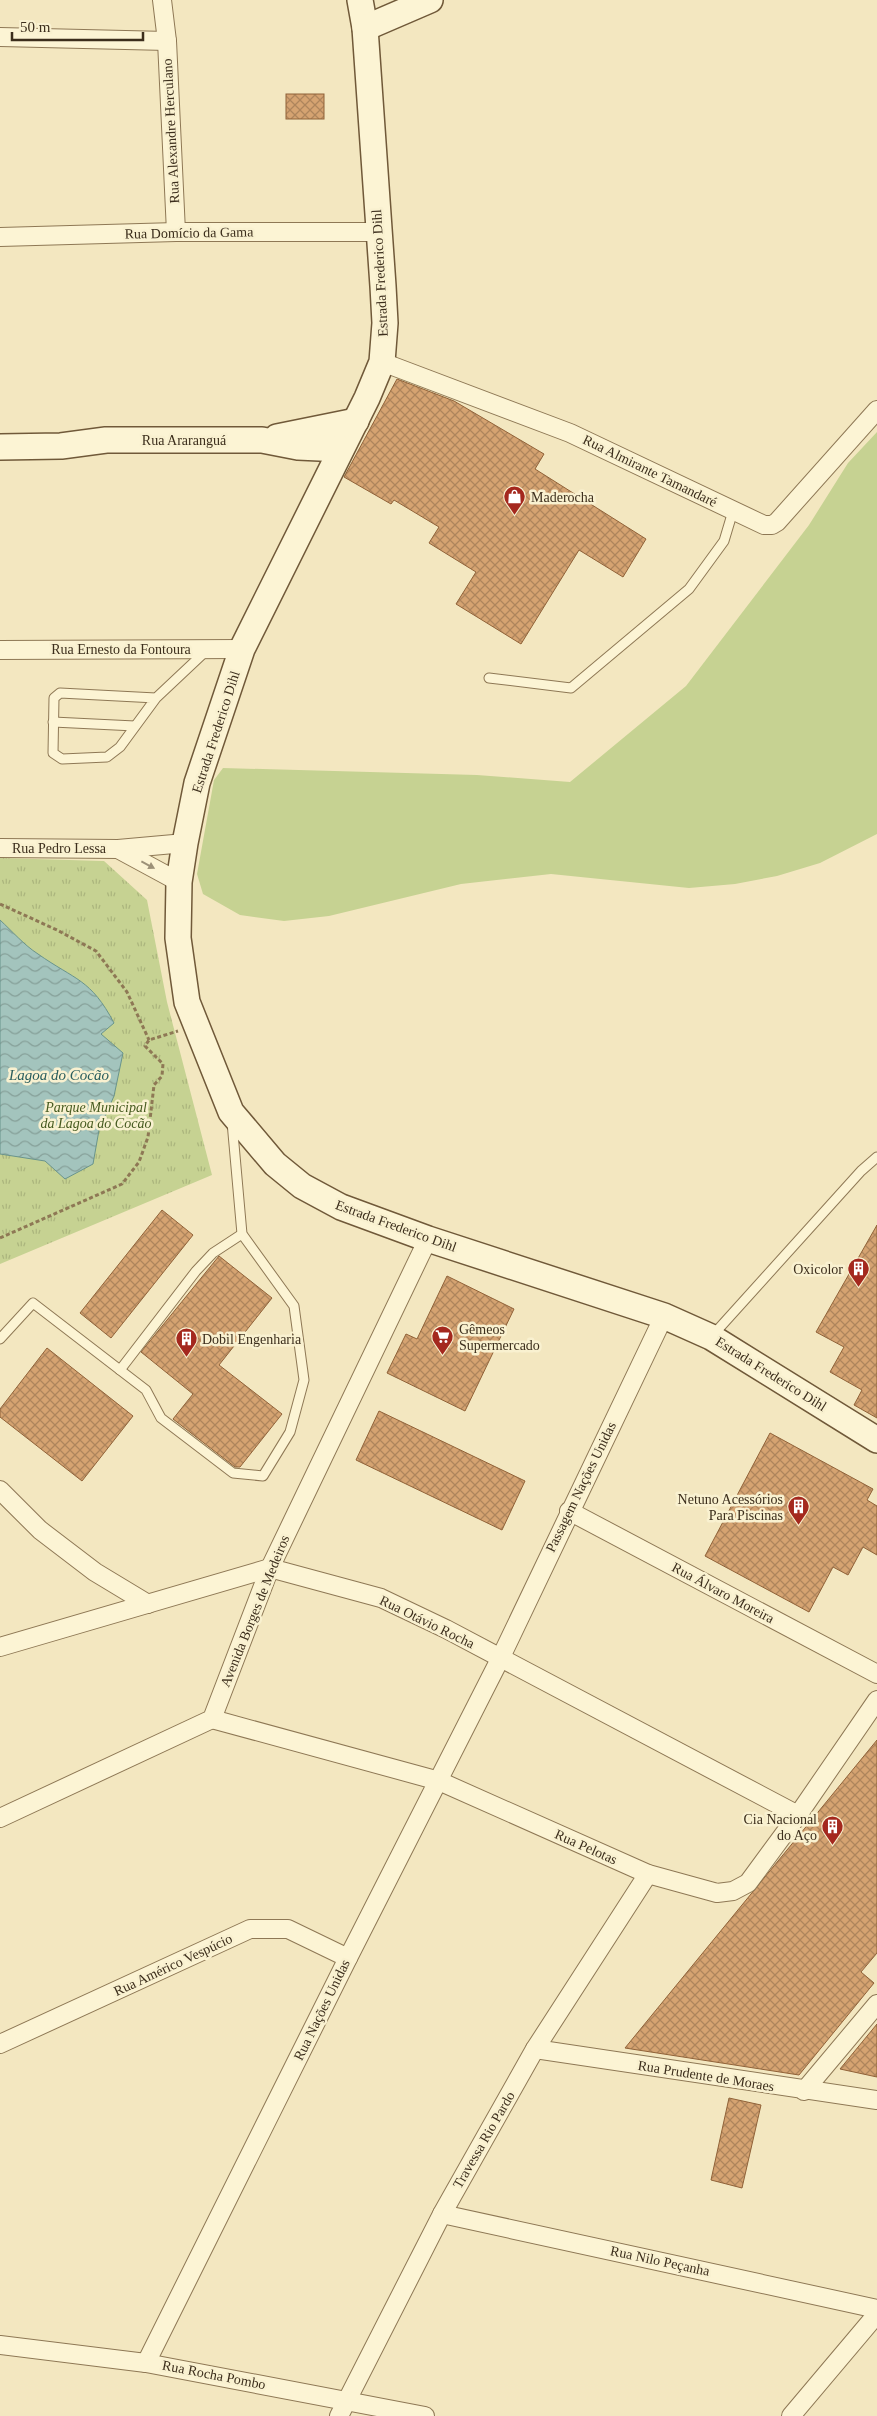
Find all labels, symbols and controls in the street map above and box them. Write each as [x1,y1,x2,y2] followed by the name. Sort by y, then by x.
[12,10,144,42] scale bar
[20,19,51,35] text: 50 m
[160,58,182,204] street label: Rua Alexandre Herculano
[369,209,391,337] street label: Estrada Frederico Dihl
[125,224,254,242] street label: Rua Domício da Gama
[581,432,719,510] street label: Rua Almirante Tamandaré
[142,433,227,448] street label: Rua Araranguá
[503,485,527,516] shop icon: Maderocha
[531,490,595,505] place label: Maderocha
[51,642,192,657] street label: Rua Ernesto da Fontoura
[189,669,243,795] street label: Estrada Frederico Dihl
[12,841,107,856] street label: Rua Pedro Lessa
[141,861,156,869] one-way arrow
[8,1067,109,1083] water label: Lagoa do Cocão
[41,1100,151,1131] park label: Parque Municipal da Lagoa do Cocão
[334,1197,459,1255] street label: Estrada Frederico Dihl
[847,1257,871,1288] building icon: Oxicolor
[793,1262,843,1277] place label: Oxicolor
[459,1322,540,1353] place label: Gêmeos Supermercado
[431,1325,455,1356] supermarket icon: Gêmeos Supermercado
[174,1327,198,1358] building icon: Dobil Engenharia
[202,1332,302,1347] place label: Dobil Engenharia
[713,1334,829,1414] street label: Estrada Frederico Dihl
[543,1419,619,1555] street label: Passagem Nações Unidas
[678,1492,783,1523] place label: Netuno Acessórios Para Piscinas
[787,1495,811,1526] building icon: Netuno Acessórios Para Piscinas
[218,1533,292,1689] street label: Avenida Borges de Medeiros
[669,1559,778,1627] street label: Rua Álvaro Moreira
[377,1593,477,1652] street label: Rua Otávio Rocha
[744,1812,817,1843] place label: Cia Nacional do Aço
[821,1815,845,1846] building icon: Cia Nacional do Aço
[553,1827,619,1867] street label: Rua Pelotas
[111,1931,235,1999] street label: Rua Américo Vespúcio
[291,1957,353,2063] street label: Rua Nações Unidas
[637,2058,775,2094] street label: Rua Prudente de Moraes
[450,2089,518,2191] street label: Travessa Rio Pardo
[609,2243,712,2279] street label: Rua Nilo Peçanha
[161,2358,267,2392] street label: Rua Rocha Pombo

